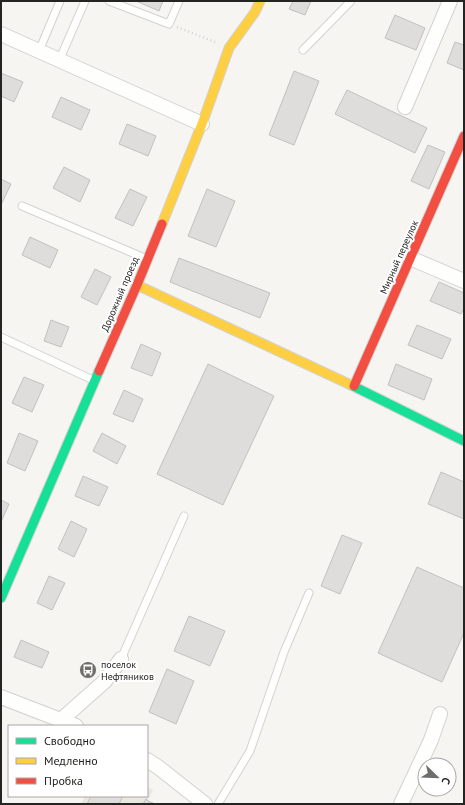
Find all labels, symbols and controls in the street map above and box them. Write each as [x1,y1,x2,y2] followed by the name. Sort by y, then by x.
[377,218,421,296] street label: Мирный переулок
[98,254,142,333] street label: Дорожный проезд
[101,658,154,683] place label: поселок Нефтяников
[78,660,98,680] bus stop icon: поселок Нефтяников
[8,725,148,797] legend
[44,733,95,748] text: Свободно
[44,753,98,768] text: Медленно
[417,757,457,797] north arrow
[44,773,83,788] text: Пробка
[439,775,454,786] text: С

